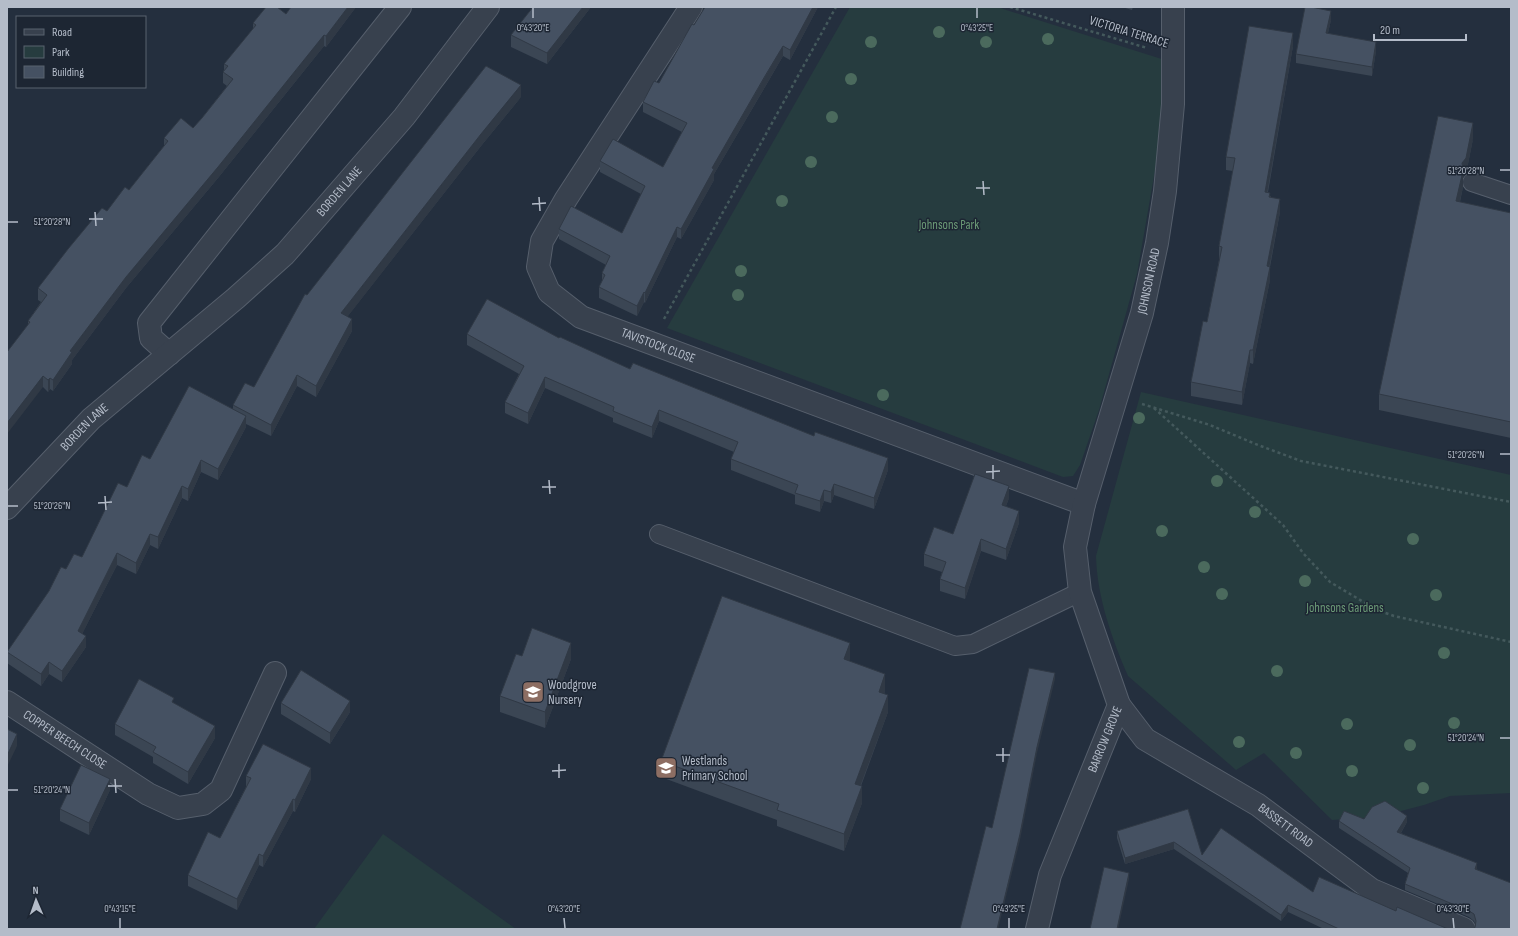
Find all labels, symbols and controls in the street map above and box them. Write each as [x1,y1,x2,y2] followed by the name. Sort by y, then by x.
[1087,12,1171,52] street label: VICTORIA TERRACE
[16,16,146,88] legend
[1374,16,1466,42] scale bar
[517,22,549,34] text: 0°43'20"E
[961,22,993,34] text: 0°43'25"E
[1380,23,1400,38] text: 20 m
[52,25,72,40] text: Road
[52,45,70,60] text: Park
[52,65,84,80] text: Building
[313,163,365,220] street label: BORDEN LANE
[1448,165,1484,177] text: 51°20'28"N
[34,216,70,228] text: 51°20'28"N
[918,217,979,233] park label: Johnsons Park
[1134,247,1164,317] street label: JOHNSON ROAD
[619,325,697,367] street label: TAVISTOCK CLOSE
[57,400,112,454] street label: BORDEN LANE
[1448,449,1484,461] text: 51°20'26"N
[34,500,70,512] text: 51°20'26"N
[1305,600,1384,616] park label: Johnsons Gardens
[548,677,597,708] place label: Woodgrove Nursery
[520,679,546,705] school or university icon: Woodgrove Nursery
[1084,704,1126,775] street label: BARROW GROVE
[20,707,110,773] street label: COPPER BEECH CLOSE
[1448,732,1484,744] text: 51°20'24"N
[682,753,747,784] place label: Westlands Primary School
[653,755,679,781] school or university icon: Westlands Primary School
[34,784,70,796] text: 51°20'24"N
[1255,800,1316,851] street label: BASSETT ROAD
[16,880,56,920] north arrow
[33,884,39,897] text: N
[104,903,136,915] text: 0°43'15"E
[548,903,580,915] text: 0°43'20"E
[993,903,1025,915] text: 0°43'25"E
[1437,903,1469,915] text: 0°43'30"E

